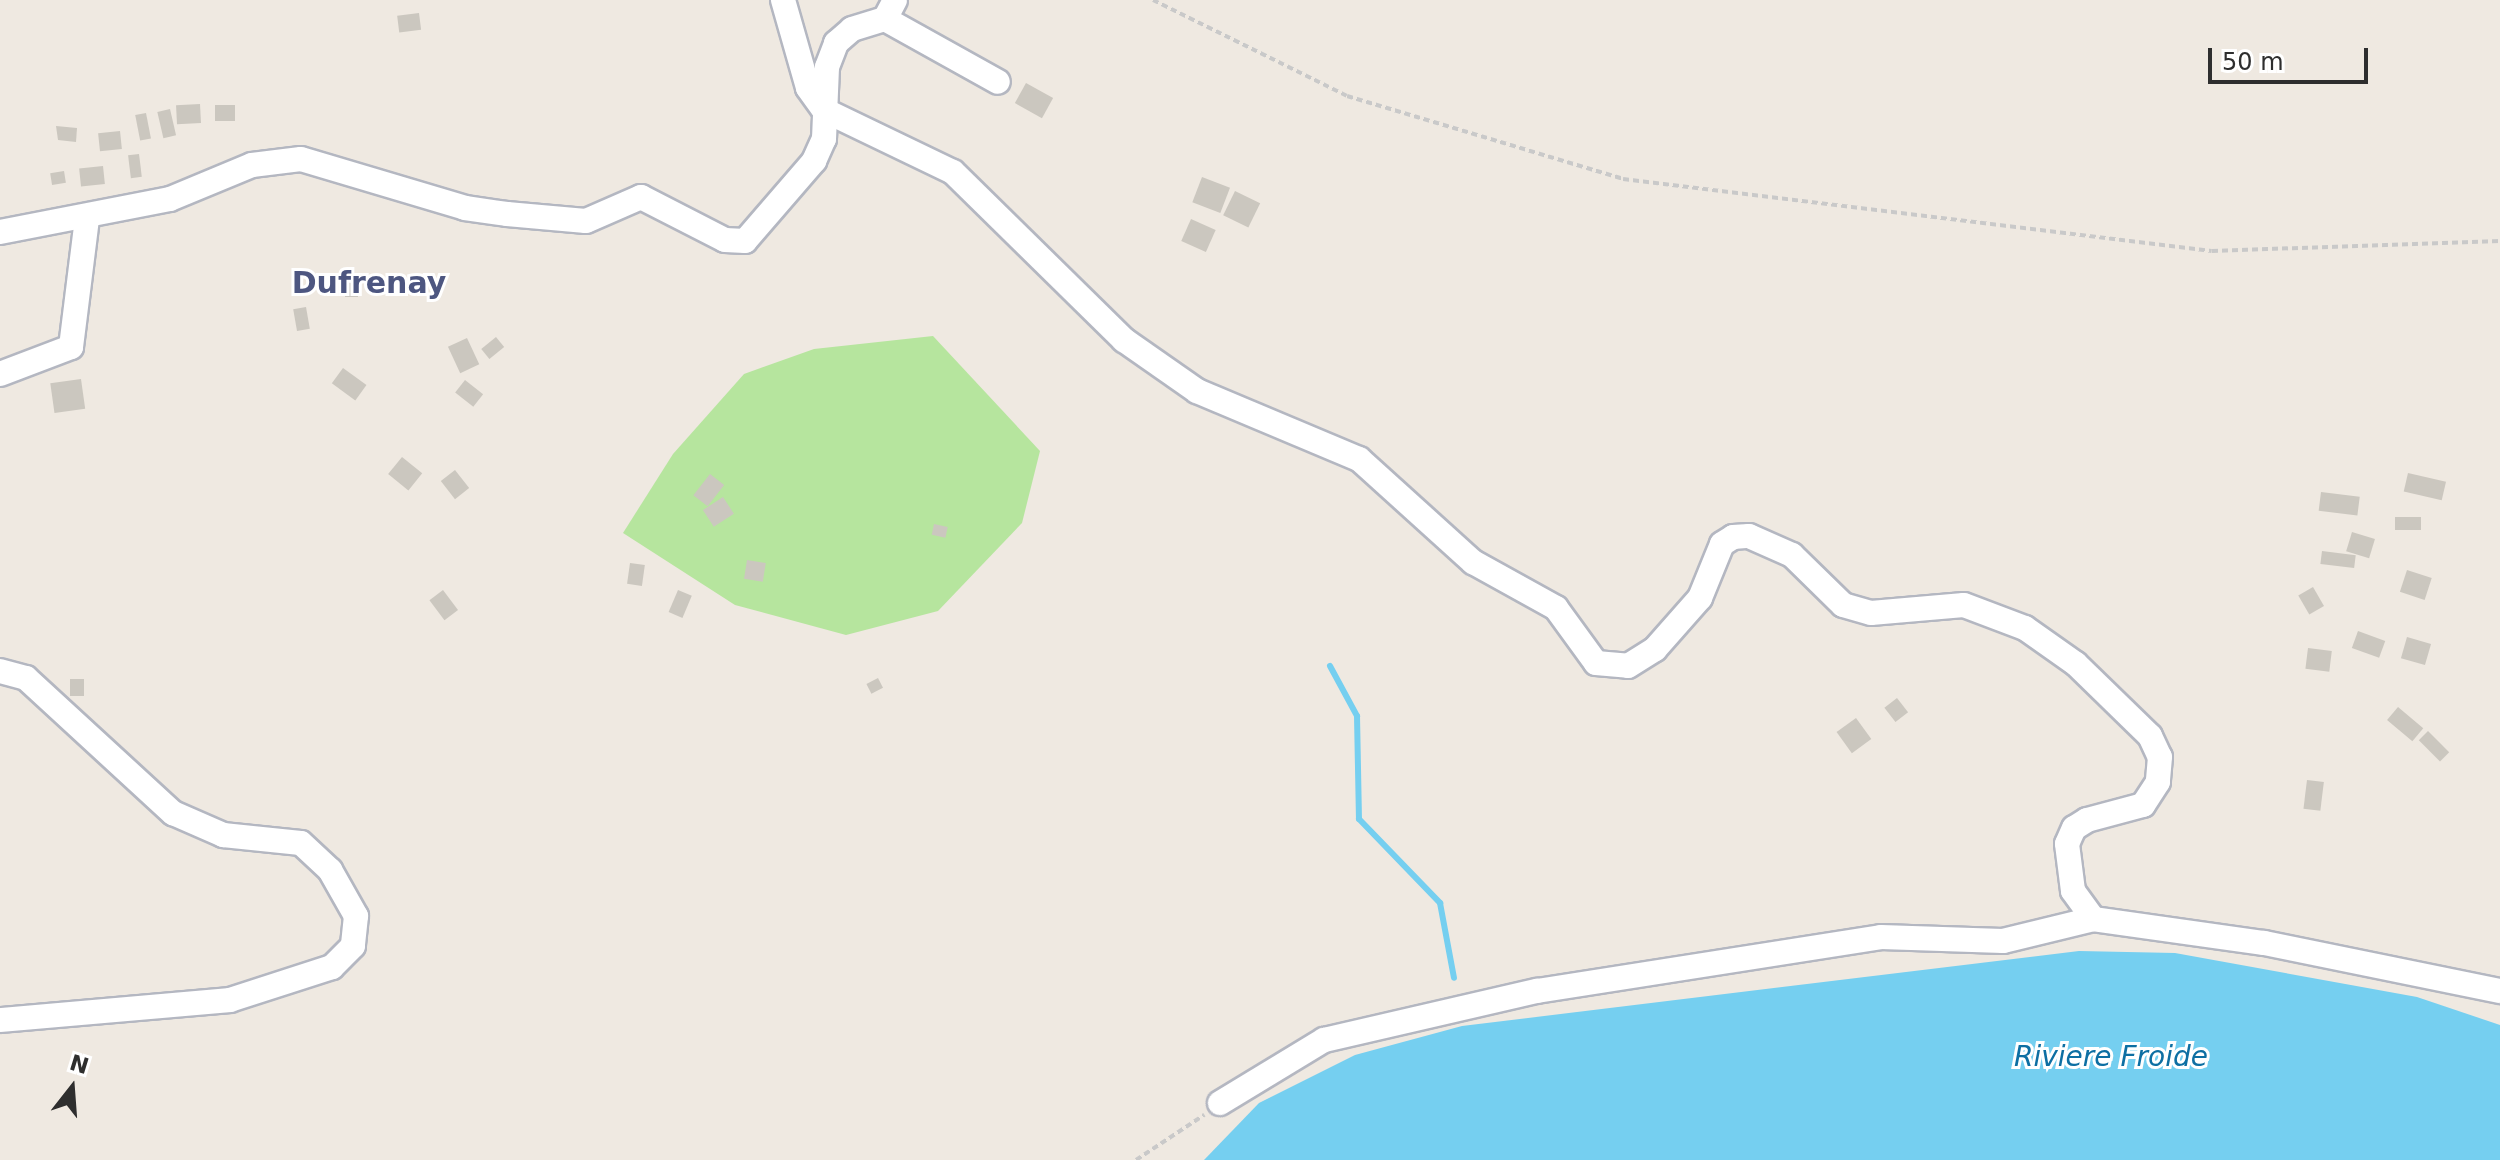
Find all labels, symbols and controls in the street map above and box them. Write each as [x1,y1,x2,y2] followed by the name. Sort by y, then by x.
[2212,32,2372,82] scale bar
[2222,48,2284,76] text: 50 m
[292,265,446,301] district label: Dufrenay
[2014,1040,2208,1074] water label: Riviere Froide
[32,1048,112,1128] north arrow
[67,1050,92,1079] text: N

